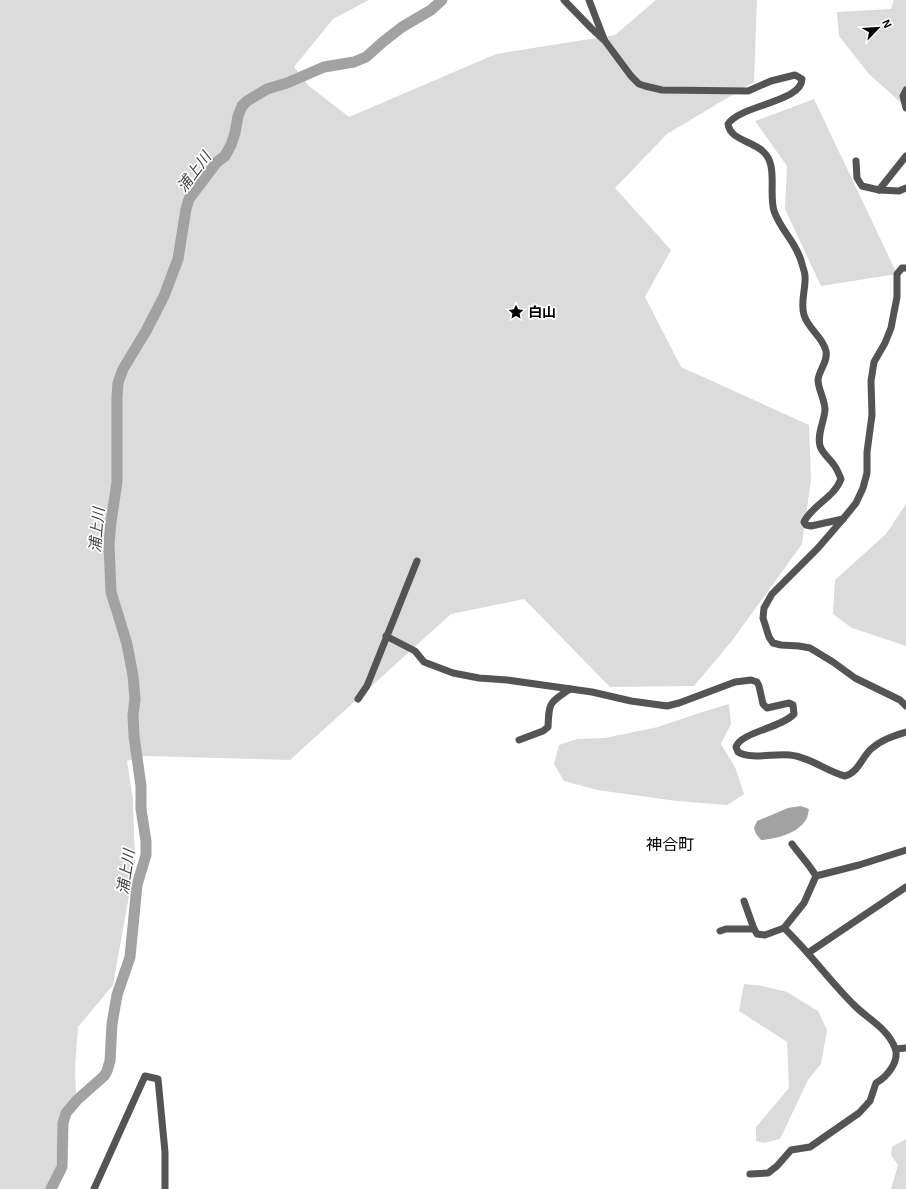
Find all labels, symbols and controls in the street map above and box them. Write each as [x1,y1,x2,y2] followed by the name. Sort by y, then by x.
[858,8,898,48] north arrow
[880,17,895,30] text: N
[172,146,215,195] water label: 浦上川
[507,303,525,321] place icon: 白山
[528,303,556,320] place label: 白山
[85,505,107,553] water label: 浦上川
[646,834,694,853] district label: 神合町
[113,846,138,895] water label: 浦上川

